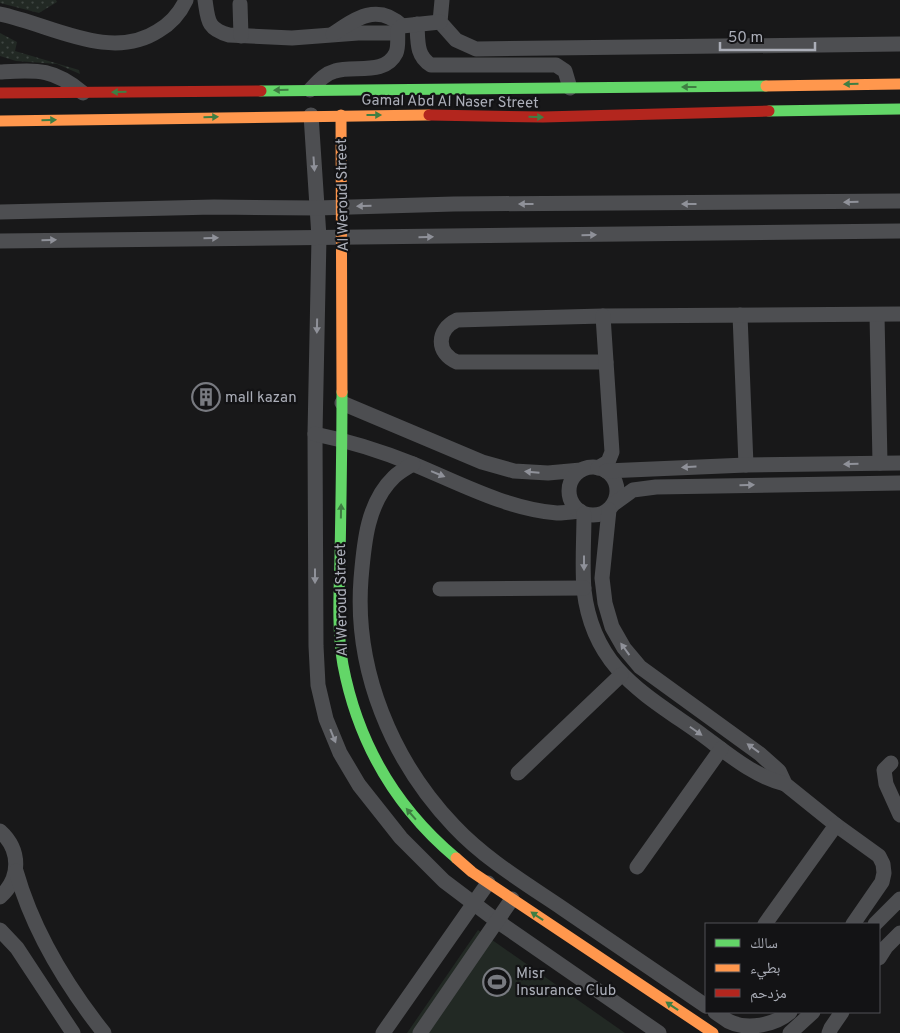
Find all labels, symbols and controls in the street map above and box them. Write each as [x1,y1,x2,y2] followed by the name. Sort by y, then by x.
[720,20,815,52] scale bar
[728,29,763,48] text: 50 m
[843,81,859,89] one-way arrow
[681,83,697,91] one-way arrow
[273,86,289,94] one-way arrow
[111,88,127,96] one-way arrow
[361,91,539,114] street label: Gamal Abd Al Naser Street
[366,111,382,119] one-way arrow
[203,113,219,121] one-way arrow
[528,113,544,121] one-way arrow
[41,116,57,124] one-way arrow
[333,138,354,252] street label: Al Weroud Street
[310,156,318,172] one-way arrow
[843,199,859,207] one-way arrow
[518,200,534,208] one-way arrow
[681,200,697,208] one-way arrow
[356,202,372,210] one-way arrow
[581,231,597,239] one-way arrow
[418,233,434,241] one-way arrow
[203,234,219,242] one-way arrow
[41,236,57,244] one-way arrow
[313,318,321,334] one-way arrow
[191,382,221,412] building icon: mall kazan
[225,389,297,408] place label: mall kazan
[843,460,859,468] one-way arrow
[681,464,697,472] one-way arrow
[524,468,540,476] one-way arrow
[431,471,445,479] one-way arrow
[739,481,755,489] one-way arrow
[337,503,345,519] one-way arrow
[332,543,353,657] street label: Al Weroud Street
[580,555,588,571] one-way arrow
[312,568,320,584] one-way arrow
[620,642,630,656] one-way arrow
[689,726,703,736] one-way arrow
[329,729,337,744] one-way arrow
[747,743,760,754] one-way arrow
[406,808,417,821] one-way arrow
[530,911,544,921] one-way arrow
[705,923,880,1013] legend
[750,935,778,954] text: سالك
[750,960,780,980] text: بطيء
[516,965,616,1001] place label: Misr Insurance Club
[482,967,512,997] sports icon: Misr Insurance Club
[750,985,787,1004] text: مزدحم
[666,1001,679,1011] one-way arrow

